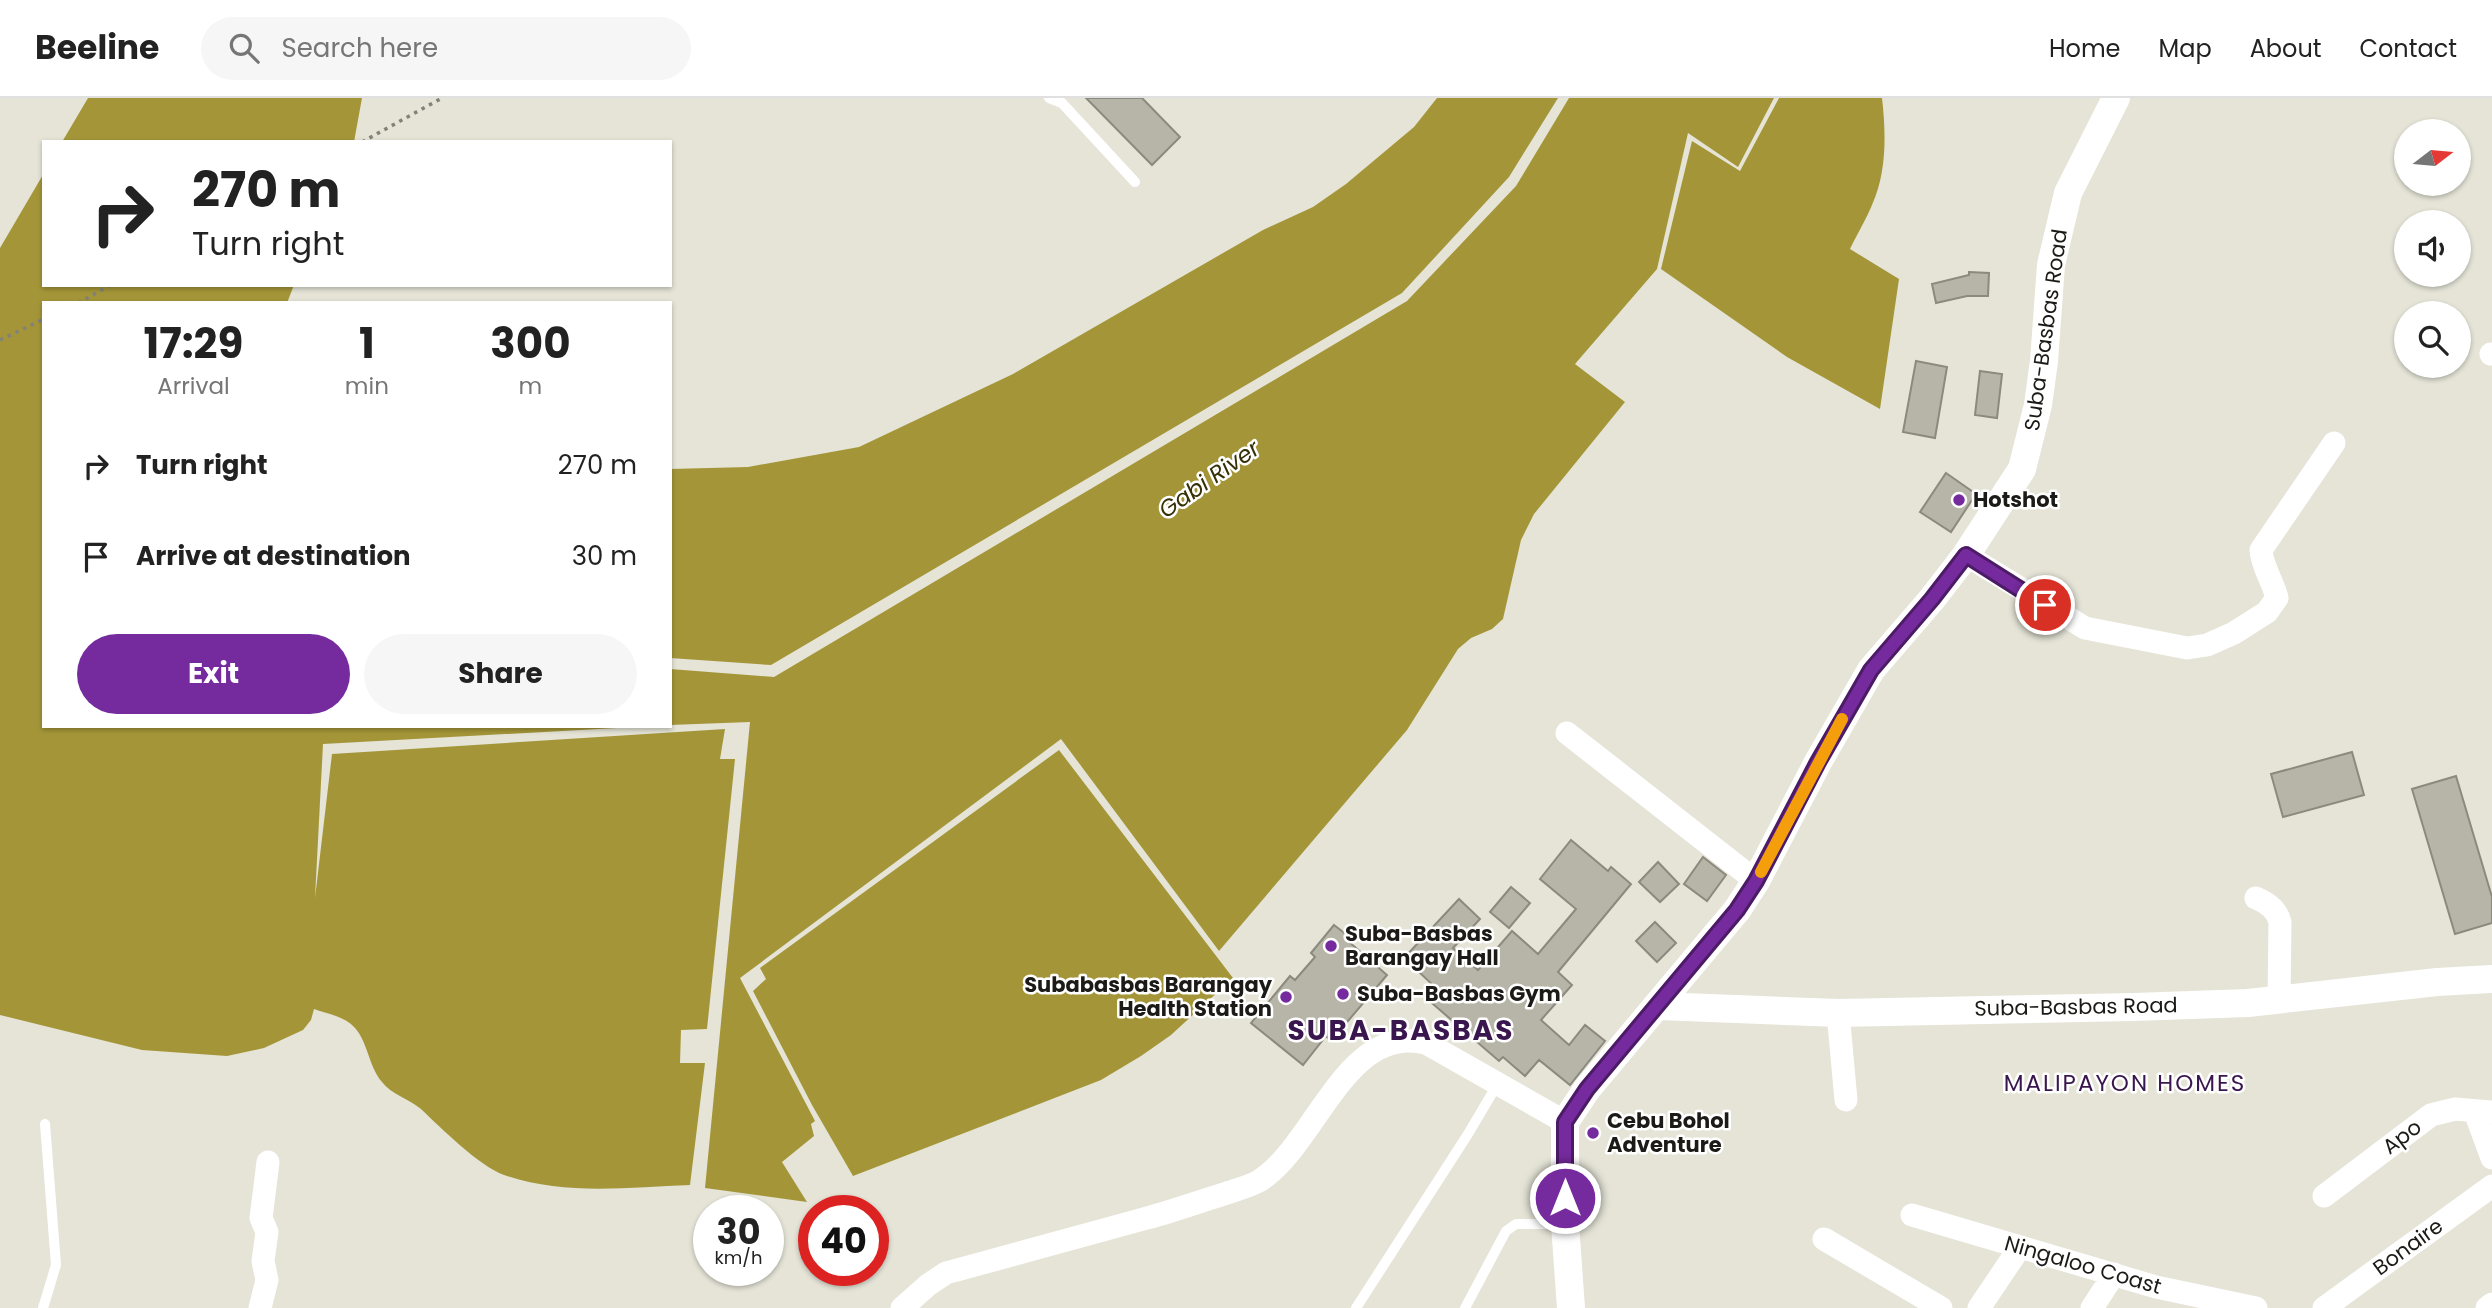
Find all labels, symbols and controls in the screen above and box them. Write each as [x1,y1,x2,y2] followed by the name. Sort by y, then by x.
[201,17,691,80] search box
[35,24,159,71] text: Beeline
[225,29,263,67] icon: search
[281,30,438,66] text: Search here
[2049,32,2121,65] text: Home
[2159,32,2212,65] text: Map
[2250,32,2321,65] text: About
[2359,32,2457,65] text: Contact
[2394,119,2471,196] north arrow
[2394,119,2471,378] map controls
[192,156,340,224] text: 270 m
[77,168,168,259] icon: right
[2394,210,2471,287] button: sound
[192,221,344,266] text: Turn right
[2017,227,2074,433] street label: Suba-Basbas Road
[2394,301,2471,378] button: search
[143,314,243,373] text: 17:29
[359,314,375,373] text: 1
[490,314,571,373] text: 300
[157,370,230,402] text: Arrival
[345,370,389,402] text: min
[519,370,542,402] text: m
[1152,432,1267,526] water label: Gabi River
[77,447,115,485] icon: right
[136,447,268,483] text: Turn right
[558,447,637,483] text: 270 m
[1973,485,2058,514] place label: Hotshot
[1951,492,1967,508] marker: Hotshot
[77,538,115,576] icon: arrive
[136,538,411,574] text: Arrive at destination
[572,538,637,574] text: 30 m
[2015,575,2075,635] pin
[2026,586,2064,624] icon: arrive
[77,634,350,714] button: Exit
[364,634,637,714] button: Share
[1345,919,1499,972] place label: Suba-Basbas Barangay Hall
[1323,938,1339,954] marker: Suba-Basbas Barangay Hall
[1024,970,1273,1023] place label: Subabasbas Barangay Health Station
[1357,979,1561,1008] place label: Suba-Basbas Gym
[1335,986,1351,1002] marker: Suba-Basbas Gym
[1278,989,1294,1005] marker: Subabasbas Barangay Health Station
[1974,990,2178,1023] street label: Suba-Basbas Road
[1288,1011,1514,1050] district label: SUBA-BASBAS
[2004,1067,2246,1099] district label: MALIPAYON HOMES
[1607,1106,1730,1159] place label: Cebu Bohol Adventure
[2376,1112,2427,1161] street label: Apo
[1585,1125,1601,1141] marker: Cebu Bohol Adventure
[1528,1161,1602,1235] position arrow
[798,1195,889,1286] speed limit sign: 40
[717,1207,761,1256] text: 30
[2367,1211,2449,1282] street label: Bonaire
[2001,1228,2165,1301] street label: Ningaloo Coast
[715,1245,762,1270] text: km/h

